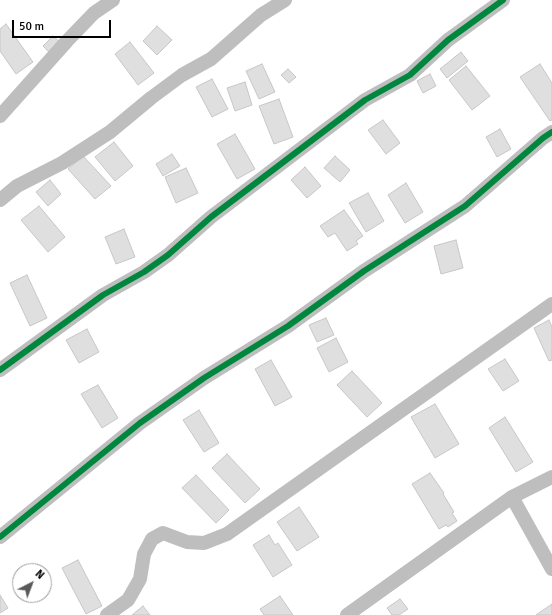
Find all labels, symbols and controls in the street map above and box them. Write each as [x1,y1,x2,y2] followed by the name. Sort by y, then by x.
[14,12,113,38] scale bar
[19,19,44,34] text: 50 m
[12,563,52,603] north arrow
[33,567,47,582] text: N

